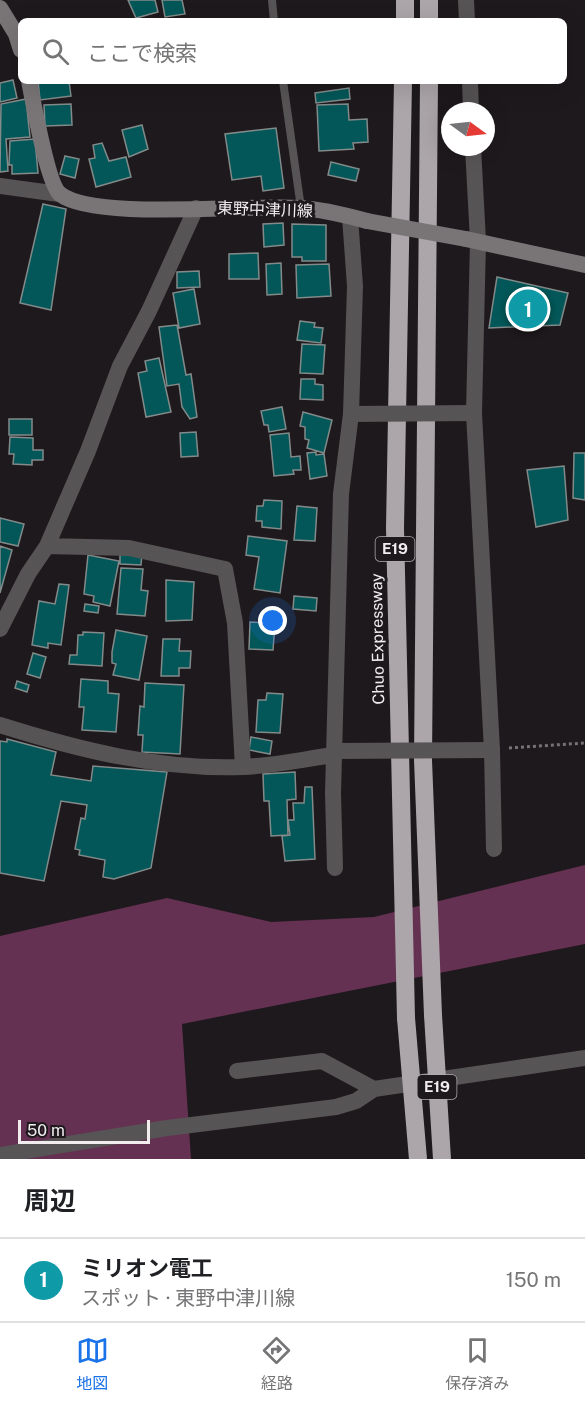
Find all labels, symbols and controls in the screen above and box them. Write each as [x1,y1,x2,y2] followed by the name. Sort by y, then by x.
[18,18,567,84] search box
[39,35,72,68] icon: search
[87,40,197,66] text: ここで検索
[441,102,495,156] north arrow
[217,198,313,221] street label: 東野中津川線
[508,286,548,332] pin: 1
[376,537,414,561] road number: E19
[367,573,388,705] street label: Chuo Expressway
[258,606,287,635] your location
[418,1075,456,1099] road number: E19
[18,1117,150,1144] scale bar
[27,1121,65,1140] text: 50 m
[24,1185,76,1216] text: 周辺
[81,1255,213,1281] text: ミリオン電工
[39,1268,48,1292] text: 1
[506,1268,561,1292] text: 150 m
[81,1286,295,1310] text: スポット · 東野中津川線
[76,1334,109,1394] tab: 地図
[260,1334,293,1394] tab: 経路
[445,1334,509,1394] tab: 保存済み

